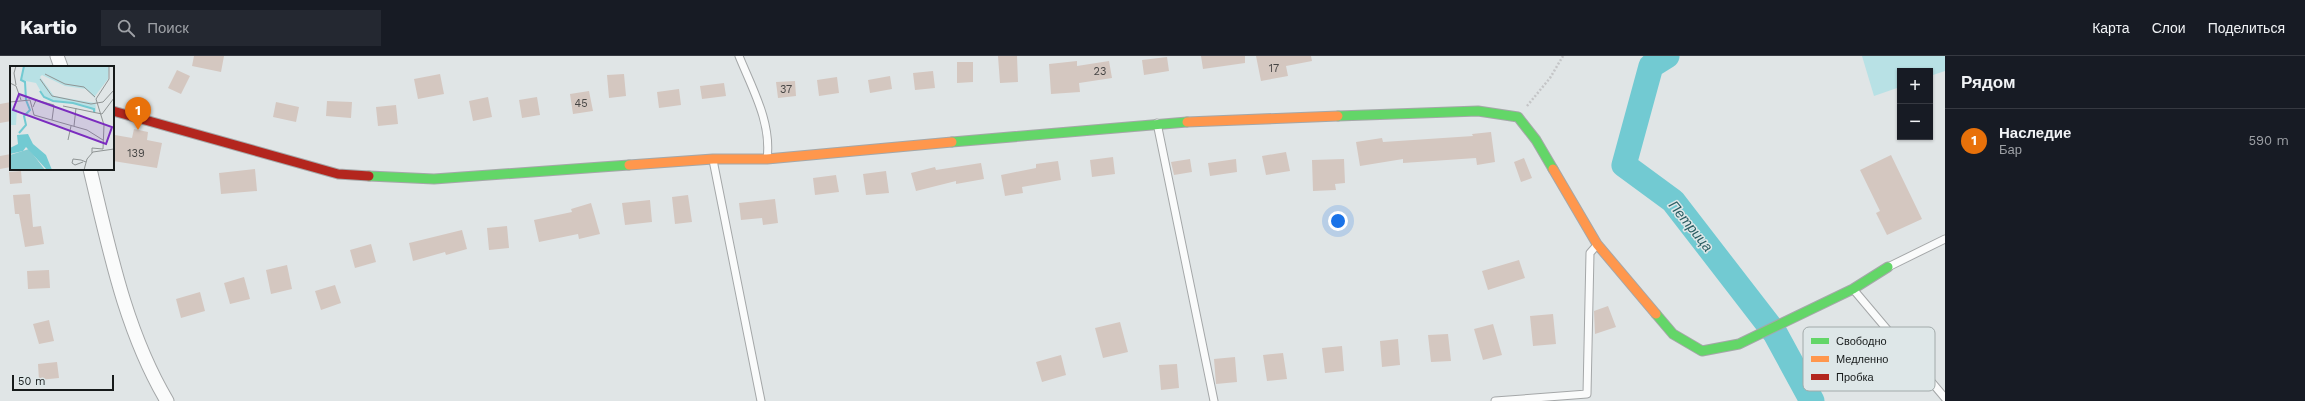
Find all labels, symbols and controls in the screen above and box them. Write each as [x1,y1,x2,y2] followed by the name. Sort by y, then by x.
[101,10,381,46] search box
[20,16,77,39] text: Kartio
[115,17,137,39] icon: search
[147,19,189,37] text: Поиск
[2092,20,2130,36] text: Карта
[2152,20,2186,36] text: Слои
[2208,20,2285,36] text: Поделиться
[1269,62,1279,75] house number: 17
[1094,65,1106,78] house number: 23
[10,66,114,170] inset map
[1897,68,1933,140] map controls
[1897,68,1933,104] button: +
[1961,72,2016,92] text: Рядом
[780,83,792,96] house number: 37
[125,97,151,130] pin: 1
[574,97,588,110] house number: 45
[1897,104,1933,140] button: −
[1999,124,2071,142] text: Наследие
[1971,133,1977,148] text: 1
[2249,133,2289,148] text: 590 m
[1999,142,2022,157] text: Бар
[127,147,145,160] house number: 139
[1666,197,1716,255] water label: Петрица
[1328,211,1348,231] your location
[1803,327,1935,391] legend
[1836,335,1887,348] text: Свободно
[1836,353,1888,366] text: Медленно
[1836,371,1874,384] text: Пробка
[12,373,114,392] scale bar
[18,375,45,388] text: 50 m

